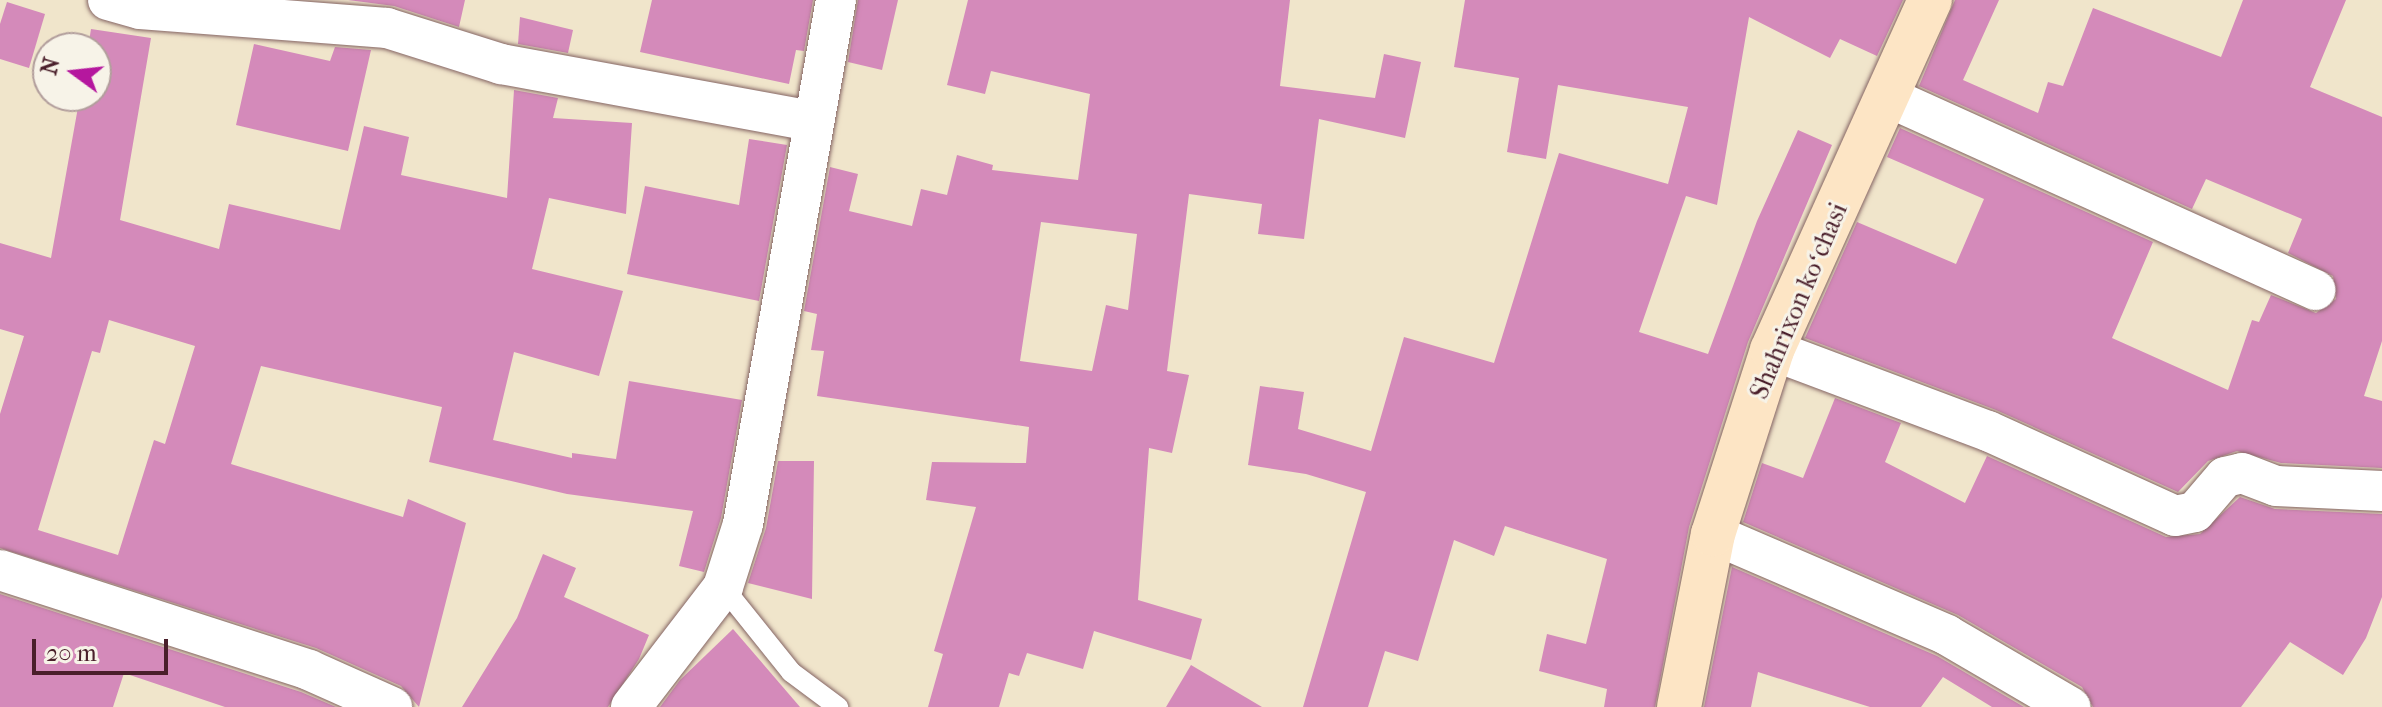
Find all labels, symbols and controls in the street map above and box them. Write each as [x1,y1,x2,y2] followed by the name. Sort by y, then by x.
[32,32,112,112] north arrow
[36,55,65,78] text: N
[1744,198,1854,404] street label: Shahrixon koʻchasi
[36,623,172,673] scale bar
[46,639,97,667] text: 20 m

